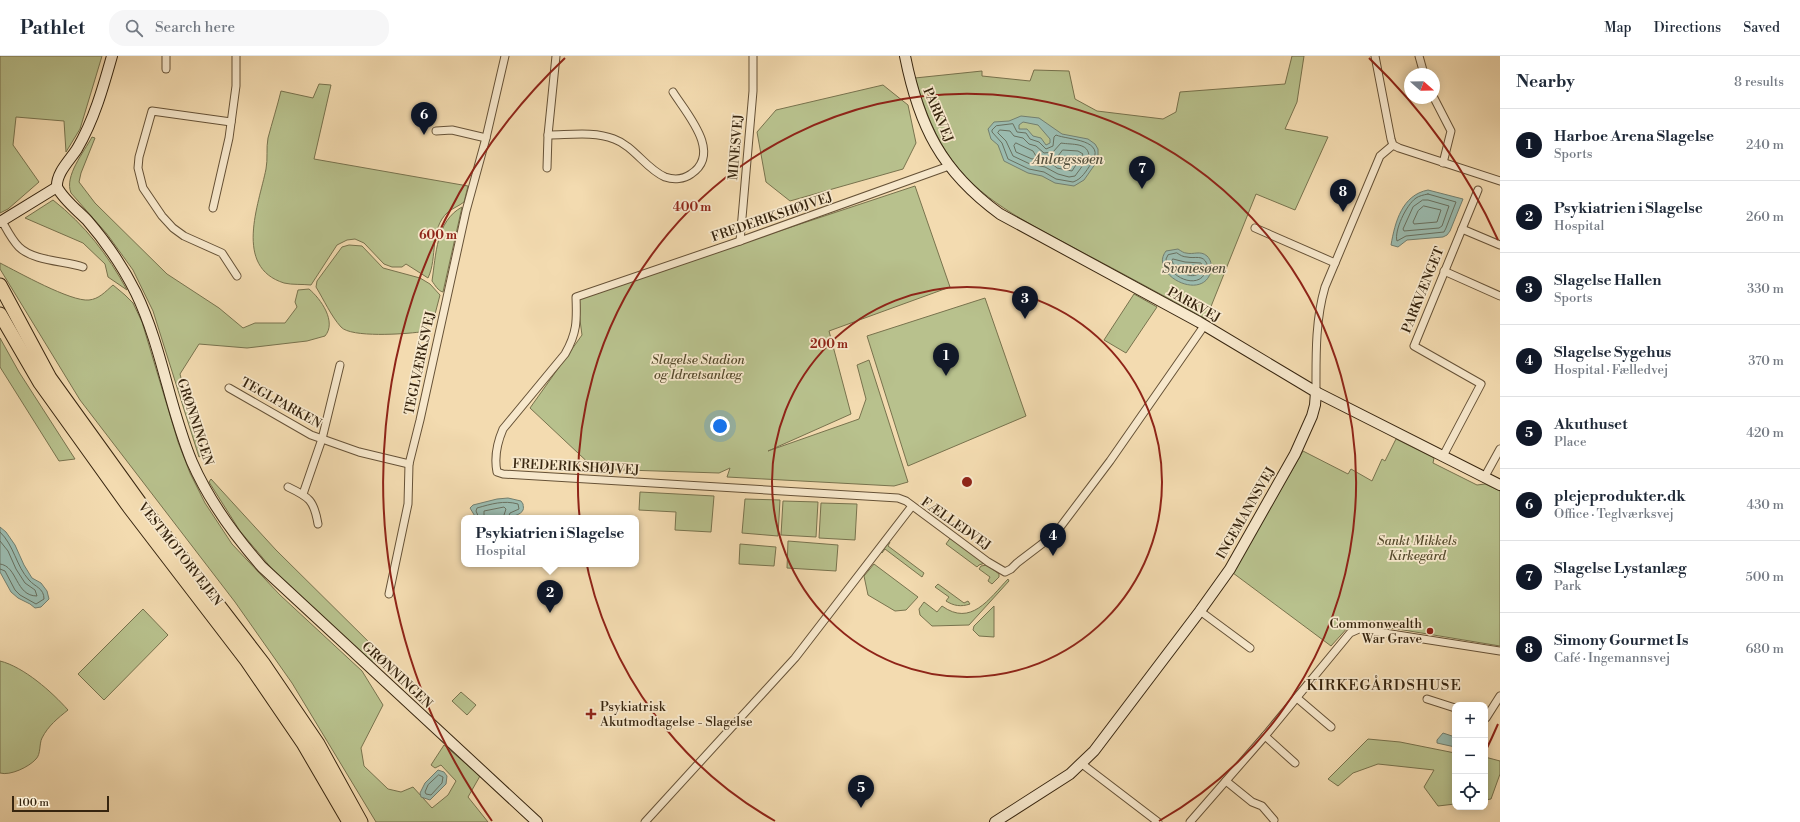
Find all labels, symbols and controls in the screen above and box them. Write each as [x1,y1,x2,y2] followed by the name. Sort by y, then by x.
[109,10,389,46] search box
[20,16,85,40] text: Pathlet
[123,17,145,39] icon: search
[155,18,235,37] text: Search here
[1604,19,1632,37] text: Map
[1654,19,1721,37] text: Directions
[1743,19,1780,37] text: Saved
[1404,68,1440,104] north arrow
[1516,71,1575,93] text: Nearby
[1734,74,1784,90] text: 8 results
[919,85,957,145] street label: PARKVEJ
[411,102,437,135] pin: 6
[725,113,747,181] street label: MINESVEJ
[1554,127,1714,146] text: Harboe Arena Slagelse
[1526,137,1532,153] text: 1
[1746,137,1784,153] text: 240 m
[1554,146,1593,162] text: Sports
[1031,151,1104,169] water label: Anlægssøen
[1129,156,1155,189] pin: 7
[1330,179,1356,212] pin: 8
[709,189,835,245] street label: FREDERIKSHØJVEJ
[1554,199,1703,218] text: Psykiatrien i Slagelse
[673,200,711,215] text: 400 m
[1525,209,1533,225] text: 2
[1746,209,1784,225] text: 260 m
[1554,218,1604,234] text: Hospital
[419,228,457,243] text: 600 m
[1398,244,1448,336] street label: PARKVÆNGET
[1162,260,1226,278] water label: Svanesøen
[1554,271,1662,290] text: Slagelse Hallen
[1525,281,1533,297] text: 3
[1747,281,1784,297] text: 330 m
[1165,284,1223,326] street label: PARKVEJ
[1012,286,1038,319] pin: 3
[1554,290,1593,306] text: Sports
[401,310,439,416] street label: TEGLVÆRKSVEJ
[810,337,848,352] text: 200 m
[933,343,959,376] pin: 1
[1554,343,1671,362] text: Slagelse Sygehus
[651,352,745,383] park label: Slagelse Stadion og Idrætsanlæg
[1525,353,1533,369] text: 4
[1748,353,1784,369] text: 370 m
[1554,362,1668,378] text: Hospital · Fælledvej
[238,374,325,432] street label: TEGLPARKEN
[173,377,217,468] street label: GRØNNINGEN
[1554,415,1627,434] text: Akuthuset
[710,416,730,436] your location
[1525,425,1533,441] text: 5
[1746,425,1784,441] text: 420 m
[1554,434,1586,450] text: Place
[512,456,640,478] street label: FREDERIKSHØJVEJ
[1213,464,1279,562] street label: INGEMANNSVEJ
[960,475,974,489] centre of rings
[1554,487,1686,506] text: plejeprodukter.dk
[918,494,994,554] street label: FÆLLEDVEJ
[1525,497,1533,513] text: 6
[1746,497,1784,513] text: 430 m
[134,498,226,609] street label: VESTMOTORVEJEN
[1554,506,1674,522] text: Office · Teglværksvej
[461,515,639,567] popup
[1040,523,1066,556] pin: 4
[476,524,624,543] text: Psykiatrien i Slagelse
[1377,533,1457,564] park label: Sankt Mikkels Kirkegård
[476,543,526,559] text: Hospital
[1554,559,1687,578] text: Slagelse Lystanlæg
[1525,569,1533,585] text: 7
[1746,569,1784,585] text: 500 m
[1554,578,1581,594] text: Park
[537,580,563,613] pin: 2
[1330,616,1422,647] place label: Commonwealth War Grave
[1425,626,1435,636] marker: Commonwealth War Grave
[1554,631,1688,650] text: Simony Gourmet Is
[359,638,436,712] street label: GRØNNINGEN
[1525,641,1533,657] text: 8
[1745,641,1784,657] text: 680 m
[1554,650,1670,666] text: Café · Ingemannsvej
[1306,675,1462,695] district label: KIRKEGÅRDSHUSE
[599,699,753,730] place label: Psykiatrisk Akutmodtagelse - Slagelse
[1452,702,1488,810] map controls
[1452,702,1488,738] button: +
[585,708,597,720] marker: Psykiatrisk Akutmodtagelse - Slagelse
[1452,738,1488,774] button: −
[1452,774,1488,810] button: locate
[848,775,874,808] pin: 5
[12,794,109,813] scale bar
[18,796,49,810] text: 100 m

